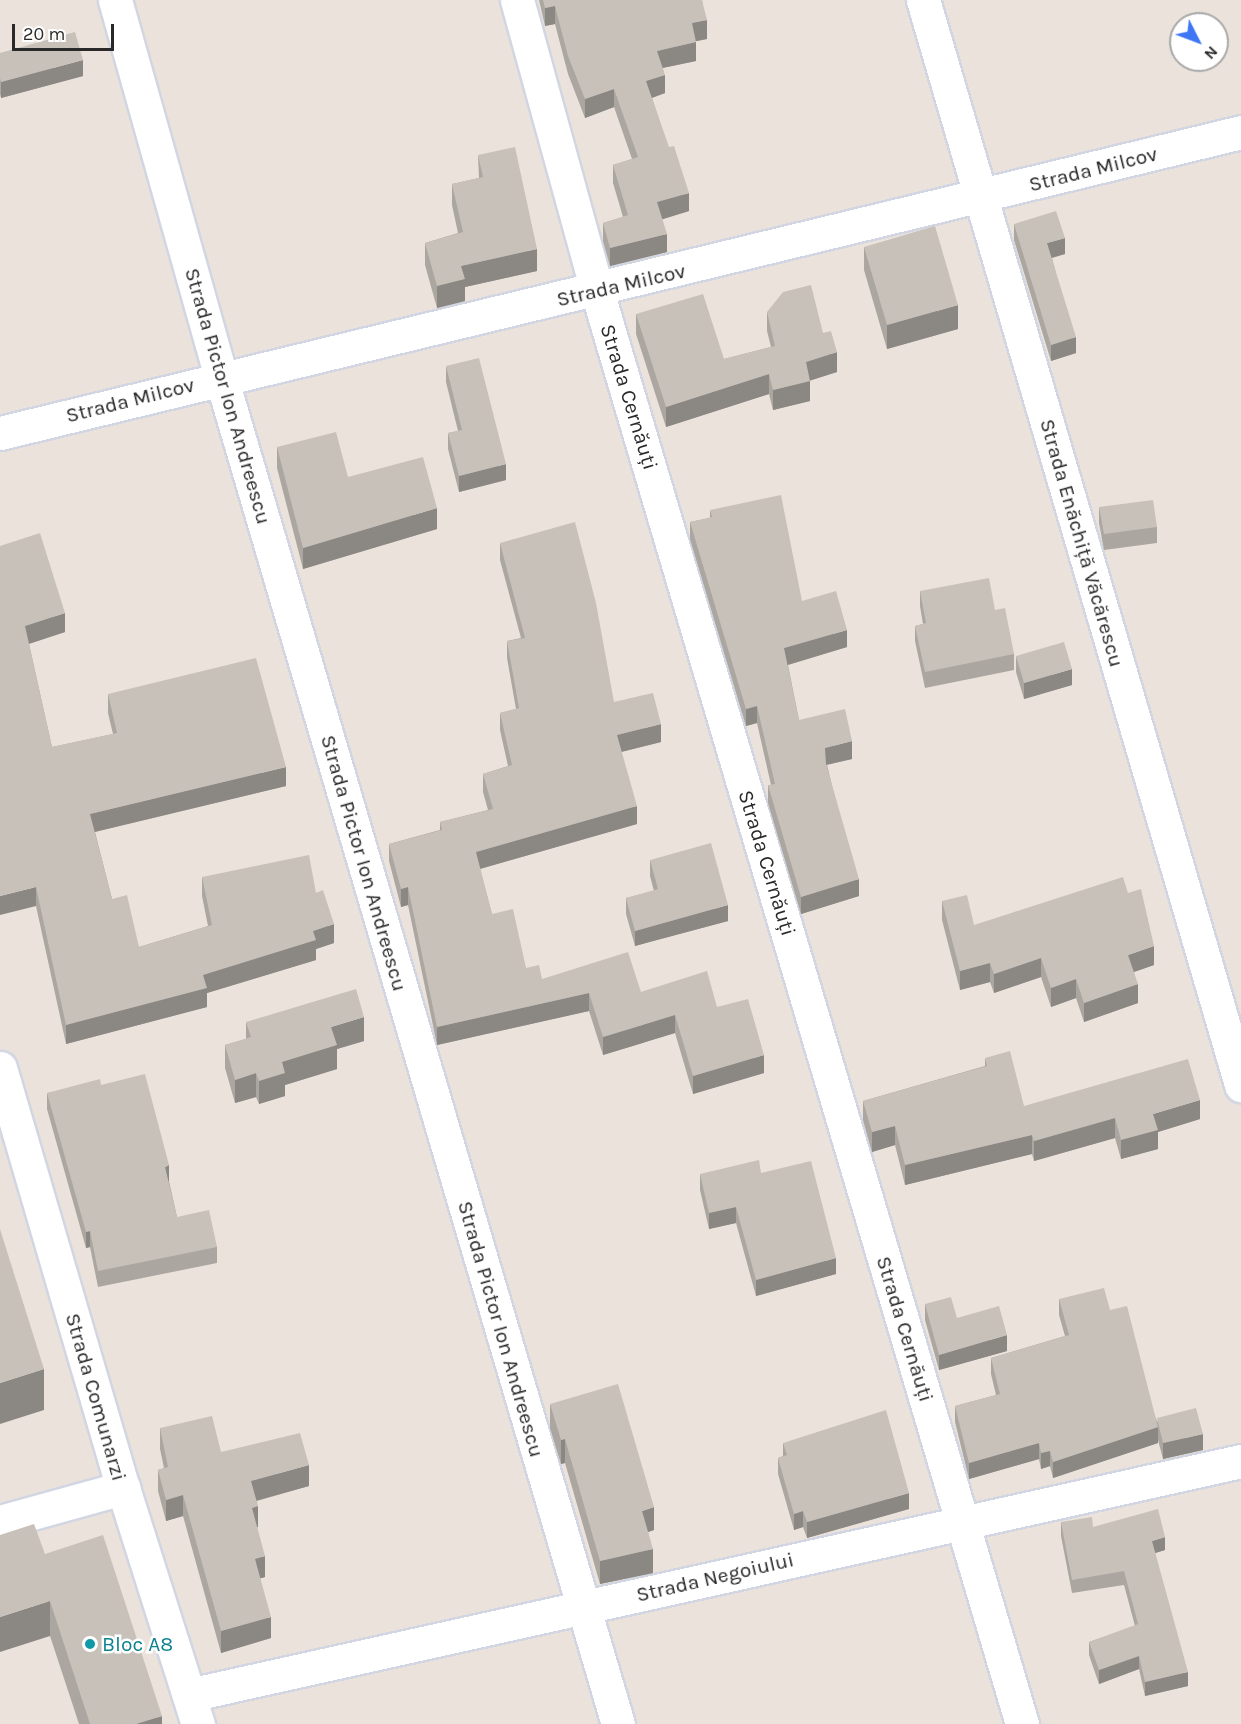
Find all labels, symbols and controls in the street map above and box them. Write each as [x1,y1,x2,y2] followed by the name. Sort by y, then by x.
[15,12,117,50] scale bar
[1169,12,1229,72] north arrow
[23,23,65,45] text: 20 m
[1200,42,1222,64] text: N
[1026,141,1160,197] street label: Strada Milcov
[554,258,688,312] street label: Strada Milcov
[179,265,277,527] street label: Strada Pictor Ion Andreescu
[595,321,663,473] street label: Strada Cernăuți
[63,372,197,428] street label: Strada Milcov
[1034,416,1130,670] street label: Strada Enăchiță Văcărescu
[315,732,413,994] street label: Strada Pictor Ion Andreescu
[733,787,801,939] street label: Strada Cernăuți
[452,1198,550,1460] street label: Strada Pictor Ion Andreescu
[871,1253,939,1405] street label: Strada Cernăuți
[60,1310,132,1484] street label: Strada Comunarzi
[634,1547,796,1607] street label: Strada Negoiului
[102,1631,173,1657] place label: Bloc A8
[83,1637,97,1651] marker: Bloc A8

